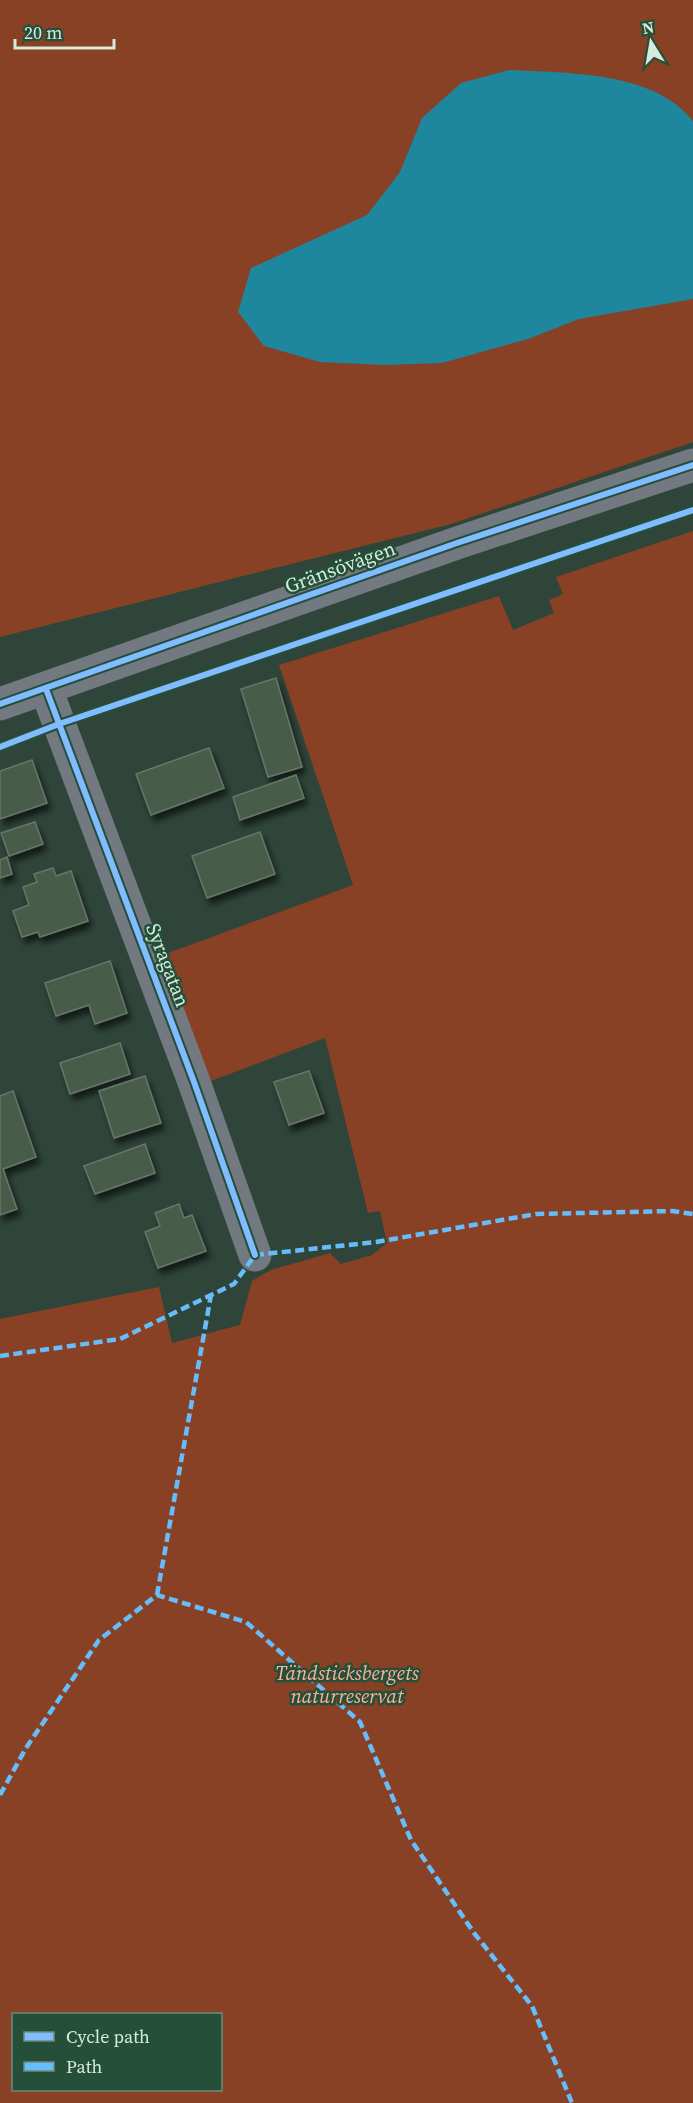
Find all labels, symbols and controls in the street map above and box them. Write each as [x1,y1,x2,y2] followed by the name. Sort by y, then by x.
[15,12,114,50] scale bar
[621,12,681,72] north arrow
[640,15,656,39] text: N
[24,20,62,45] text: 20 m
[281,534,399,600] street label: Gränsövägen
[139,919,197,1011] street label: Syragatan
[275,1659,419,1710] park label: Tändsticksbergets naturreservat
[12,2013,222,2091] legend
[66,2024,150,2049] text: Cycle path
[66,2054,103,2079] text: Path

